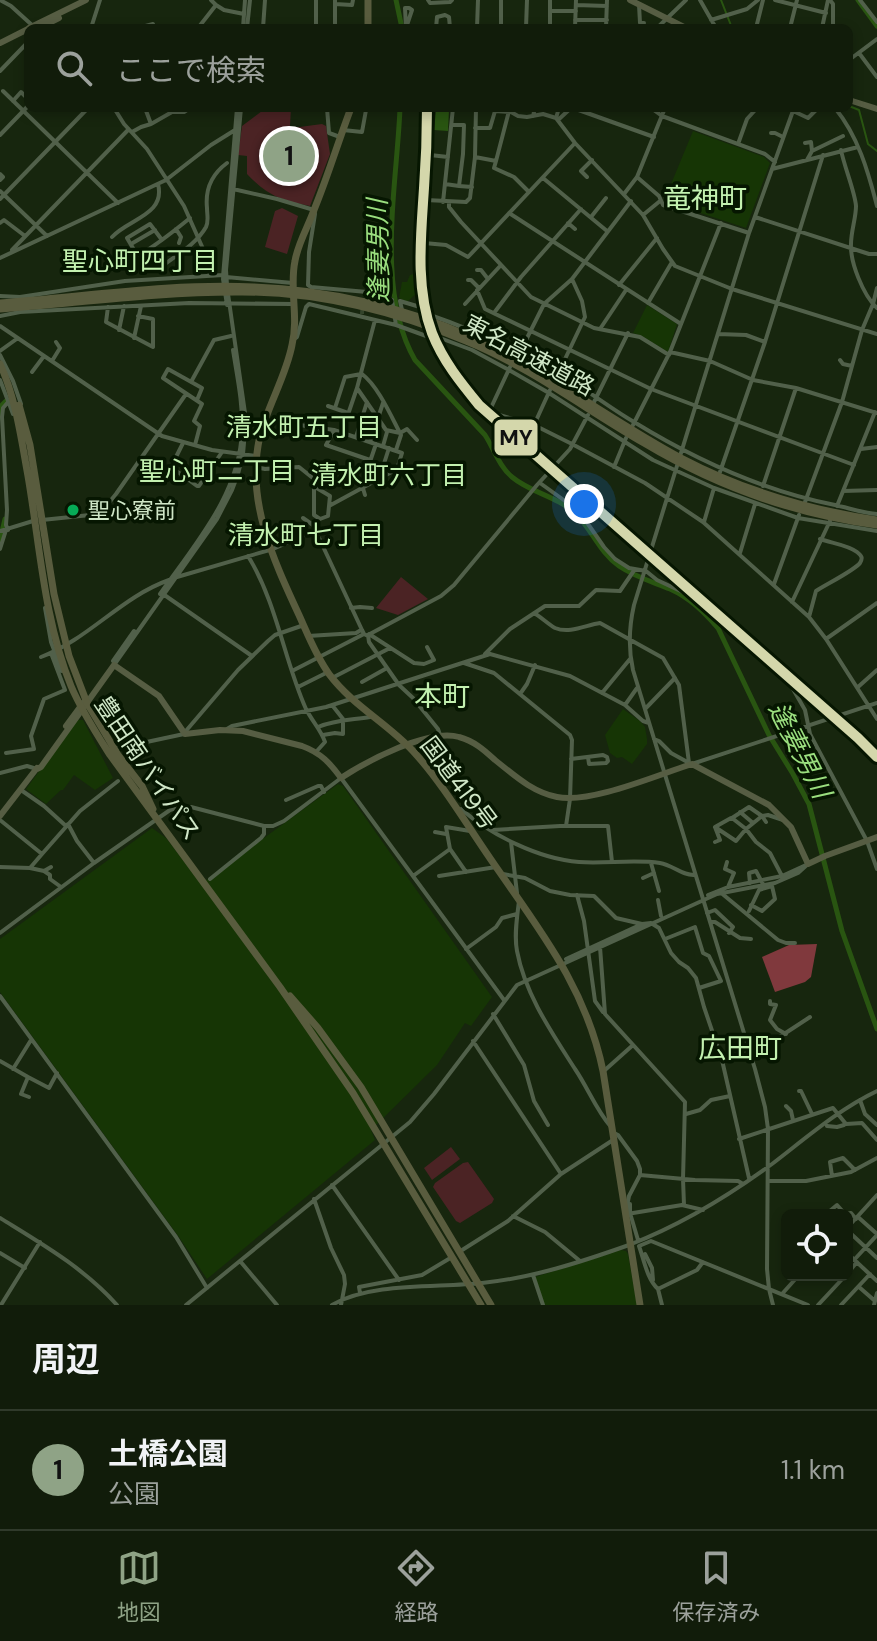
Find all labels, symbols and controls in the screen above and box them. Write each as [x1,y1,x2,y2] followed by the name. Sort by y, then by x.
[24,24,853,112] search box
[52,46,96,90] icon: search
[116,51,266,90] text: ここで検索
[263,126,315,186] pin: 1
[663,180,747,217] district label: 竜神町
[360,196,396,303] water label: 逢妻男川
[62,244,218,278] district label: 聖心町四丁目
[458,308,600,402] street label: 東名高速道路
[226,410,382,444] district label: 清水町五丁目
[493,418,539,457] line badge: MY
[499,423,533,452] text: MY
[139,454,295,488] district label: 聖心町二丁目
[311,458,467,492] district label: 清水町六丁目
[564,484,604,524] your location
[88,496,176,525] place label: 聖心寮前
[65,502,81,518] marker: 聖心寮前
[228,518,384,552] district label: 清水町七丁目
[414,678,470,715] district label: 本町
[88,690,208,846] street label: 豊田南バイパス
[761,696,840,807] water label: 逢妻男川
[414,730,504,836] street label: 国道419号
[698,1030,782,1067] district label: 広田町
[781,1209,853,1281] map controls
[781,1209,853,1281] button: locate
[32,1337,100,1382] text: 周辺
[108,1434,228,1473] text: 土橋公園
[53,1453,63,1487] text: 1
[781,1453,845,1487] text: 1.1 km
[108,1477,160,1511] text: 公園
[117,1546,161,1627] tab: 地図
[394,1546,438,1627] tab: 経路
[672,1546,760,1627] tab: 保存済み

